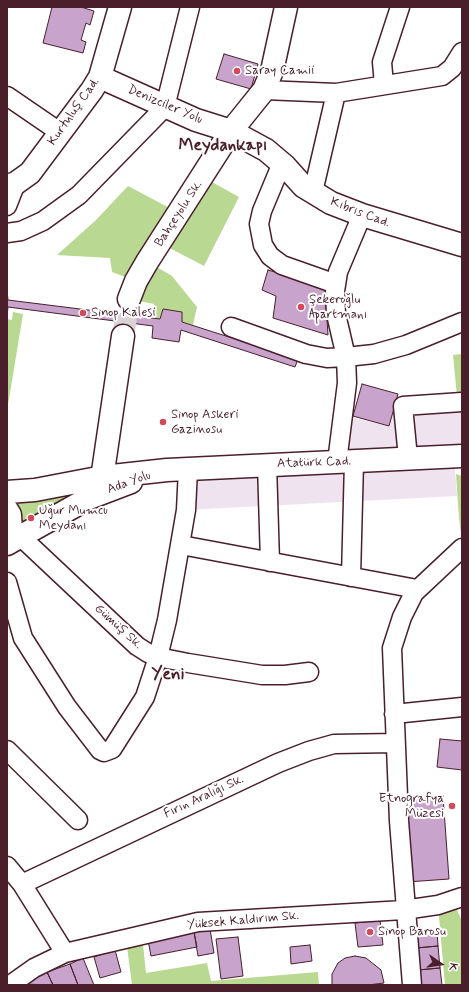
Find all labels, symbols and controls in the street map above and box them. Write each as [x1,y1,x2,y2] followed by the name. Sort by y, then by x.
[245,63,314,79] place label: Saray Camii
[232,66,242,76] marker: Saray Camii
[45,75,103,149] street label: Kurtuluş Cad.
[125,82,205,128] street label: Denizciler Yolu
[179,136,267,156] district label: Meydankapı
[152,178,206,250] street label: Bahçeyolu Sk.
[328,195,392,231] street label: Kıbrıs Cad.
[309,292,367,323] place label: Şekeroğlu Apartmanı
[296,302,306,312] marker: Şekeroğlu Apartmanı
[91,305,155,321] place label: Sinop Kalesi
[78,308,88,318] marker: Sinop Kalesi
[171,407,238,438] place label: Sinop Askeri Gazinosu
[158,417,168,427] marker: Sinop Askeri Gazinosu
[277,454,351,472] street label: Atatürk Cad.
[105,468,153,498] street label: Ada Yolu
[39,503,108,534] place label: Uğur Mumcu Meydanı
[26,513,36,523] marker: Uğur Mumcu Meydanı
[91,601,145,653] street label: Gümüş Sk.
[152,665,184,685] district label: Yeni
[162,772,246,822] street label: Fırın Aralığı Sk.
[379,791,444,822] place label: Etnografya Müzesi
[447,801,457,811] marker: Etnografya Müzesi
[186,908,300,934] street label: Yüksek Kaldırım Sk.
[378,924,446,940] place label: Sinop Barosu
[365,927,375,937] marker: Sinop Barosu
[421,944,461,984] north arrow
[445,961,460,972] text: K

